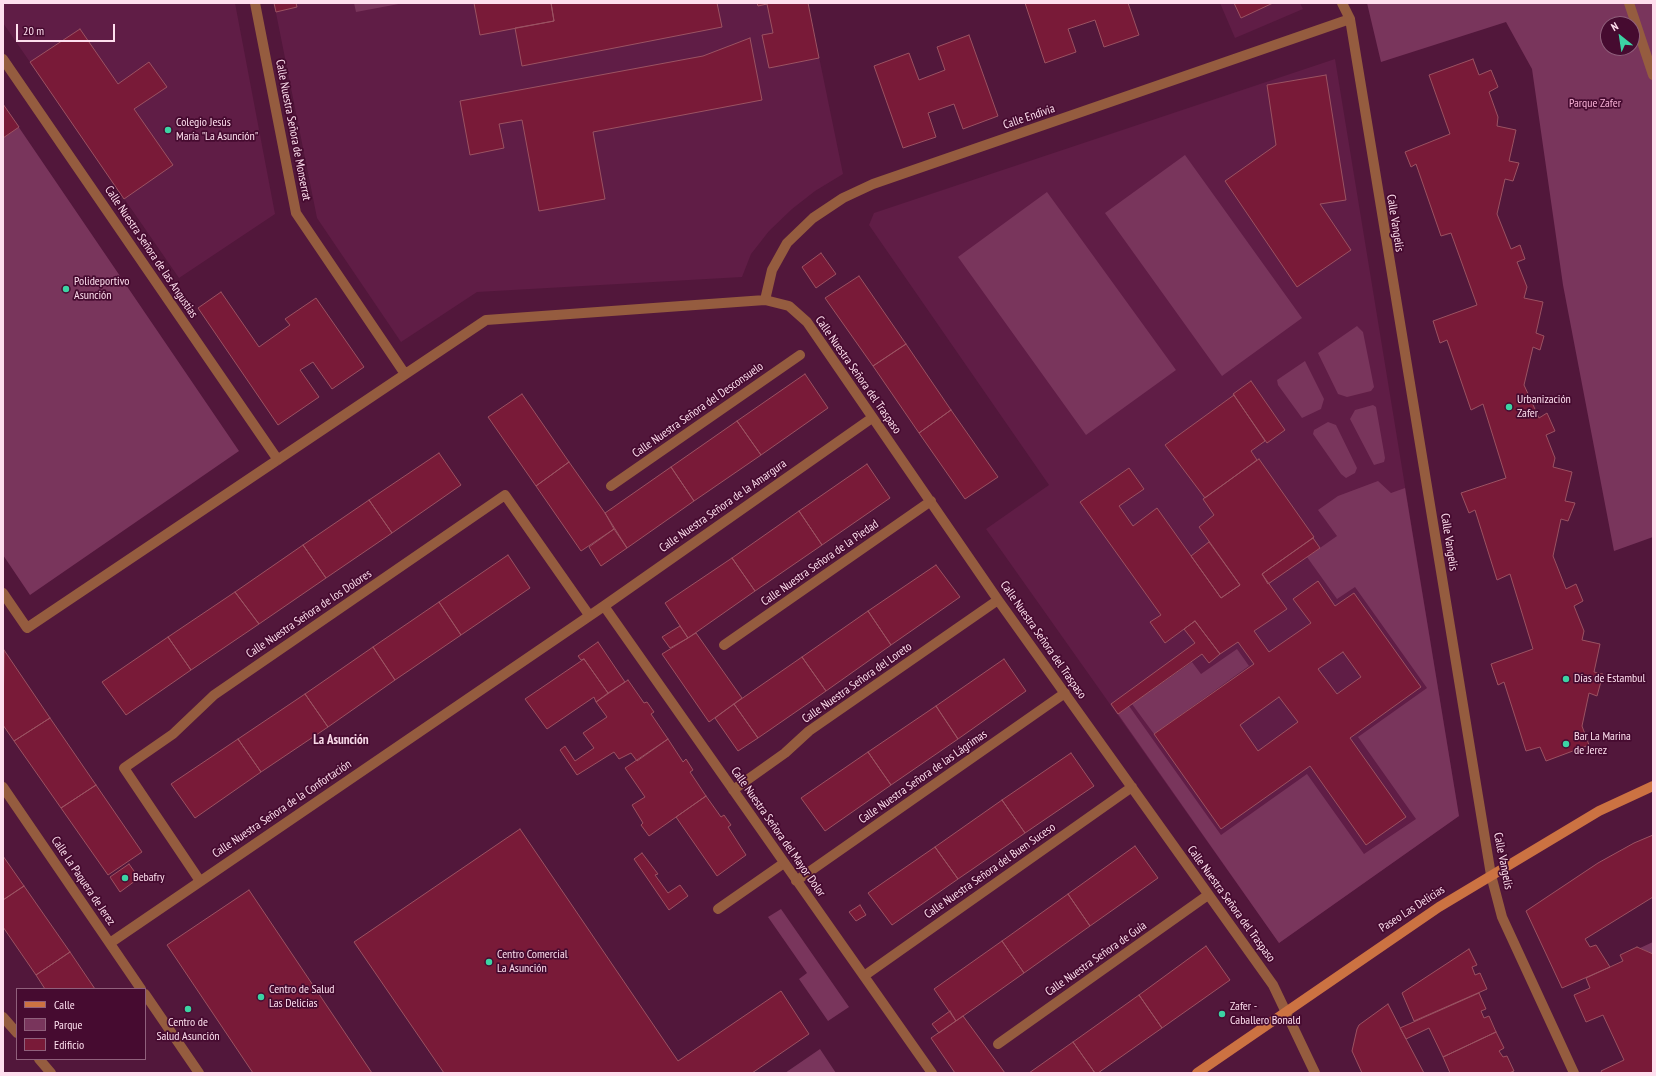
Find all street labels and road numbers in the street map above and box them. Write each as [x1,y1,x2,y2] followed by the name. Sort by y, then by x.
[272,58,314,202] street label: Calle Nuestra Señora de Monserrat
[1001,101,1057,133] street label: Calle Endivia
[101,183,201,321] street label: Calle Nuestra Señora de las Angustias
[1383,193,1407,253] street label: Calle Vangelis
[812,313,904,437] street label: Calle Nuestra Señora del Traspaso
[630,359,766,461] street label: Calle Nuestra Señora del Desconsuelo
[657,457,789,555] street label: Calle Nuestra Señora de la Amargura
[1437,512,1461,572] street label: Calle Vangelis
[759,517,881,609] street label: Calle Nuestra Señora de la Piedad
[244,567,374,661] street label: Calle Nuestra Señora de los Dolores
[997,578,1089,702] street label: Calle Nuestra Señora del Traspaso
[799,640,915,726] street label: Calle Nuestra Señora del Loreto
[856,727,990,827] street label: Calle Nuestra Señora de las Lágrimas
[210,757,354,861] street label: Calle Nuestra Señora de la Confortación
[728,764,828,900] street label: Calle Nuestra Señora del Mayor Dolor
[922,820,1058,922] street label: Calle Nuestra Señora del Buen Suceso
[1490,831,1516,891] street label: Calle Vangelis
[48,834,118,928] street label: Calle La Paquera de Jerez
[1184,843,1278,965] street label: Calle Nuestra Señora del Traspaso
[1377,883,1447,935] street label: Paseo Las Delicias
[1043,919,1149,999] street label: Calle Nuestra Señora de Guía

